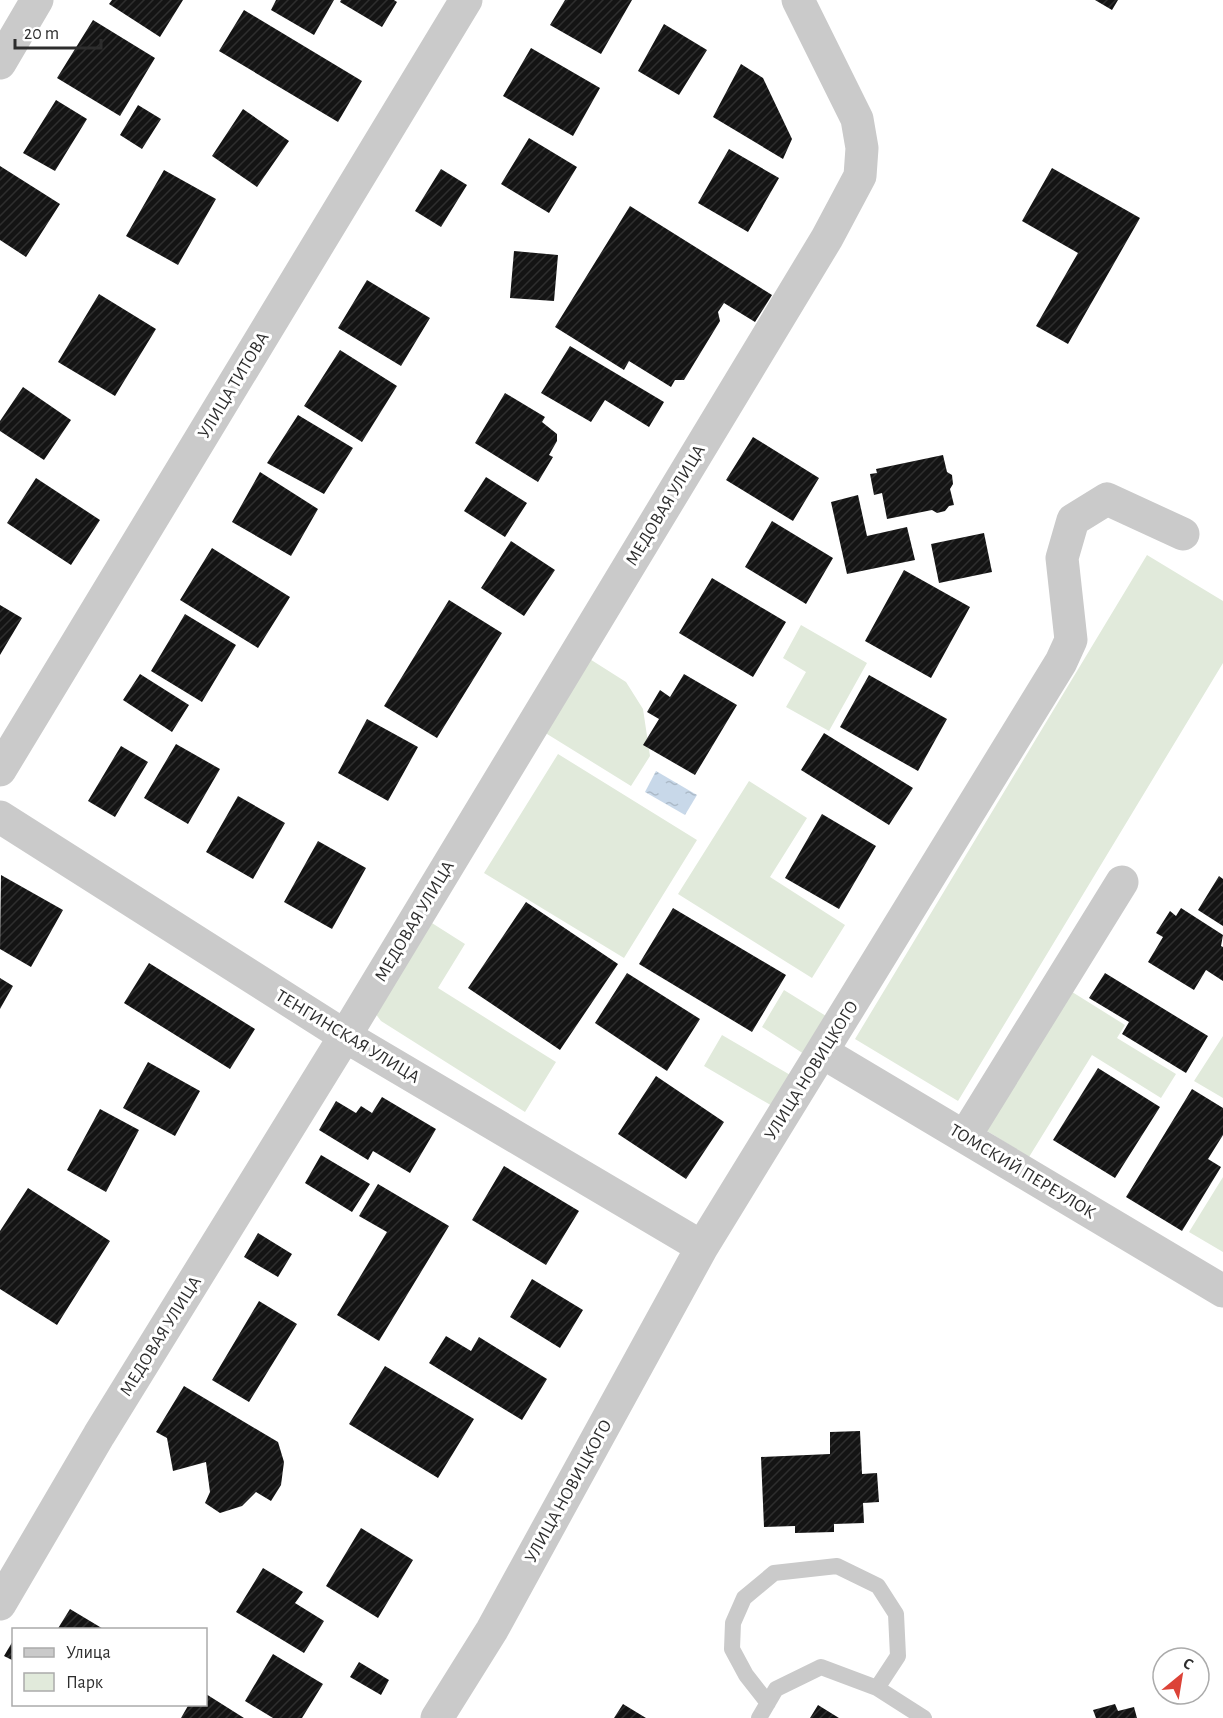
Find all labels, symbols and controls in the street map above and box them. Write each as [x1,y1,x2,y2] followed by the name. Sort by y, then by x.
[15,12,100,50] scale bar
[24,25,59,43] text: 20 m
[195,329,273,442] street label: УЛИЦА ТИТОВА
[623,442,709,569] street label: МЕДОВАЯ УЛИЦА
[372,858,458,985] street label: МЕДОВАЯ УЛИЦА
[272,987,423,1087] street label: ТЕНГИНСКАЯ УЛИЦА
[762,998,862,1143] street label: УЛИЦА НОВИЦКОГО
[946,1120,1100,1223] street label: ТОМСКИЙ ПЕРЕУЛОК
[117,1273,205,1400] street label: МЕДОВАЯ УЛИЦА
[522,1417,616,1566] street label: УЛИЦА НОВИЦКОГО
[12,1628,207,1706] legend
[66,1644,111,1662] text: Улица
[1151,1646,1211,1706] north arrow
[1180,1655,1196,1673] text: С
[66,1674,104,1692] text: Парк

